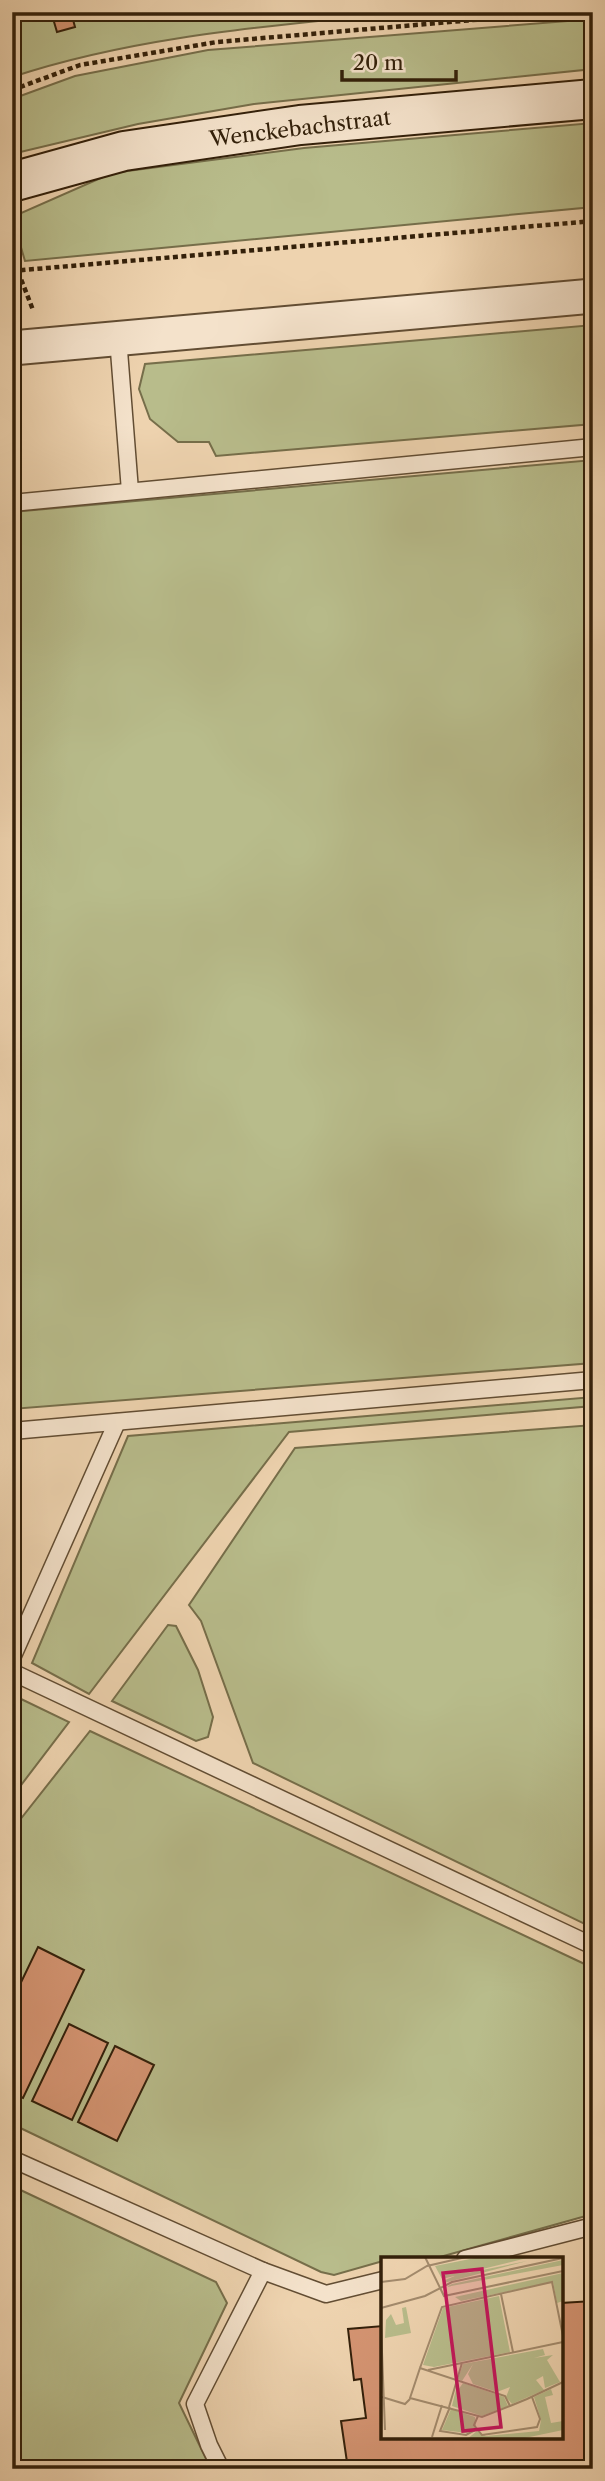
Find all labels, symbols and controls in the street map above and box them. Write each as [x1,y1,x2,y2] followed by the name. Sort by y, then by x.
[342,38,456,82] scale bar
[353,50,404,75] text: 20 m
[207,104,393,152] street label: Wenckebachstraat
[381,2257,563,2439] inset map

